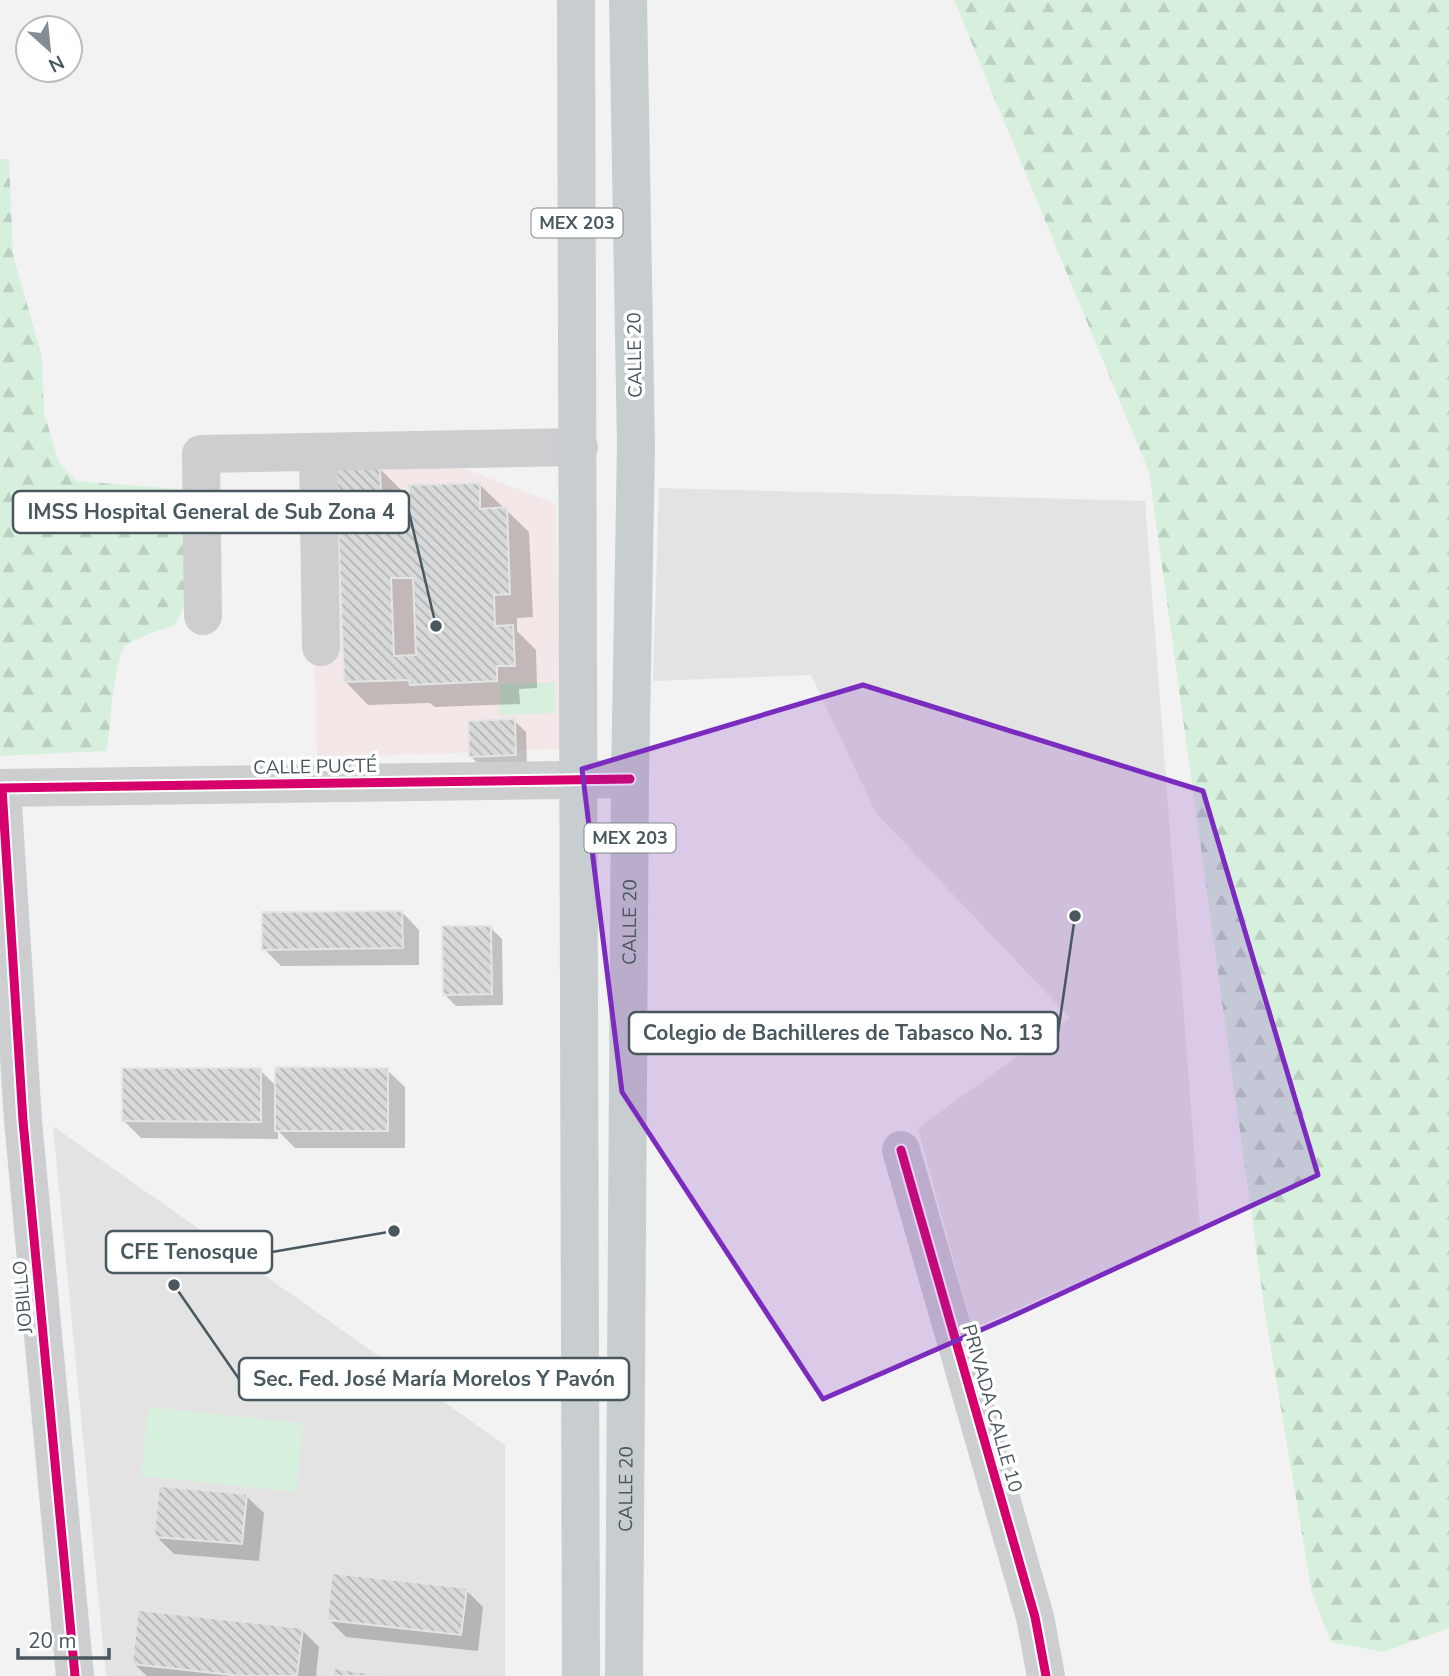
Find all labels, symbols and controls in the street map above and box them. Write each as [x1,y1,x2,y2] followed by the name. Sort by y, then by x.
[14,14,84,84] north arrow
[44,48,69,78] text: N
[532,208,622,238] road number: MEX 203
[621,312,649,398] street label: CALLE 20
[13,491,409,533] callout: IMSS Hospital General de Sub Zona 4
[27,498,395,526] text: IMSS Hospital General de Sub Zona 4
[253,753,377,781] street label: CALLE PUCTÉ
[584,824,676,852] road number: MEX 203
[617,879,643,965] street label: CALLE 20
[629,1012,1058,1054] callout: Colegio de Bachilleres de Tabasco No. 13
[643,1019,1043,1047] text: Colegio de Bachilleres de Tabasco No. 13
[106,1231,272,1273] callout: CFE Tenosque
[120,1238,258,1266] text: CFE Tenosque
[7,1259,39,1335] street label: JOBILLO
[956,1321,1028,1495] street label: PRIVADA CALLE 10
[239,1358,629,1400] callout: Sec. Fed. José María Morelos Y Pavón
[253,1365,615,1393] text: Sec. Fed. José María Morelos Y Pavón
[613,1446,640,1532] street label: CALLE 20
[18,1616,108,1660] scale bar
[28,1627,77,1655] text: 20 m

